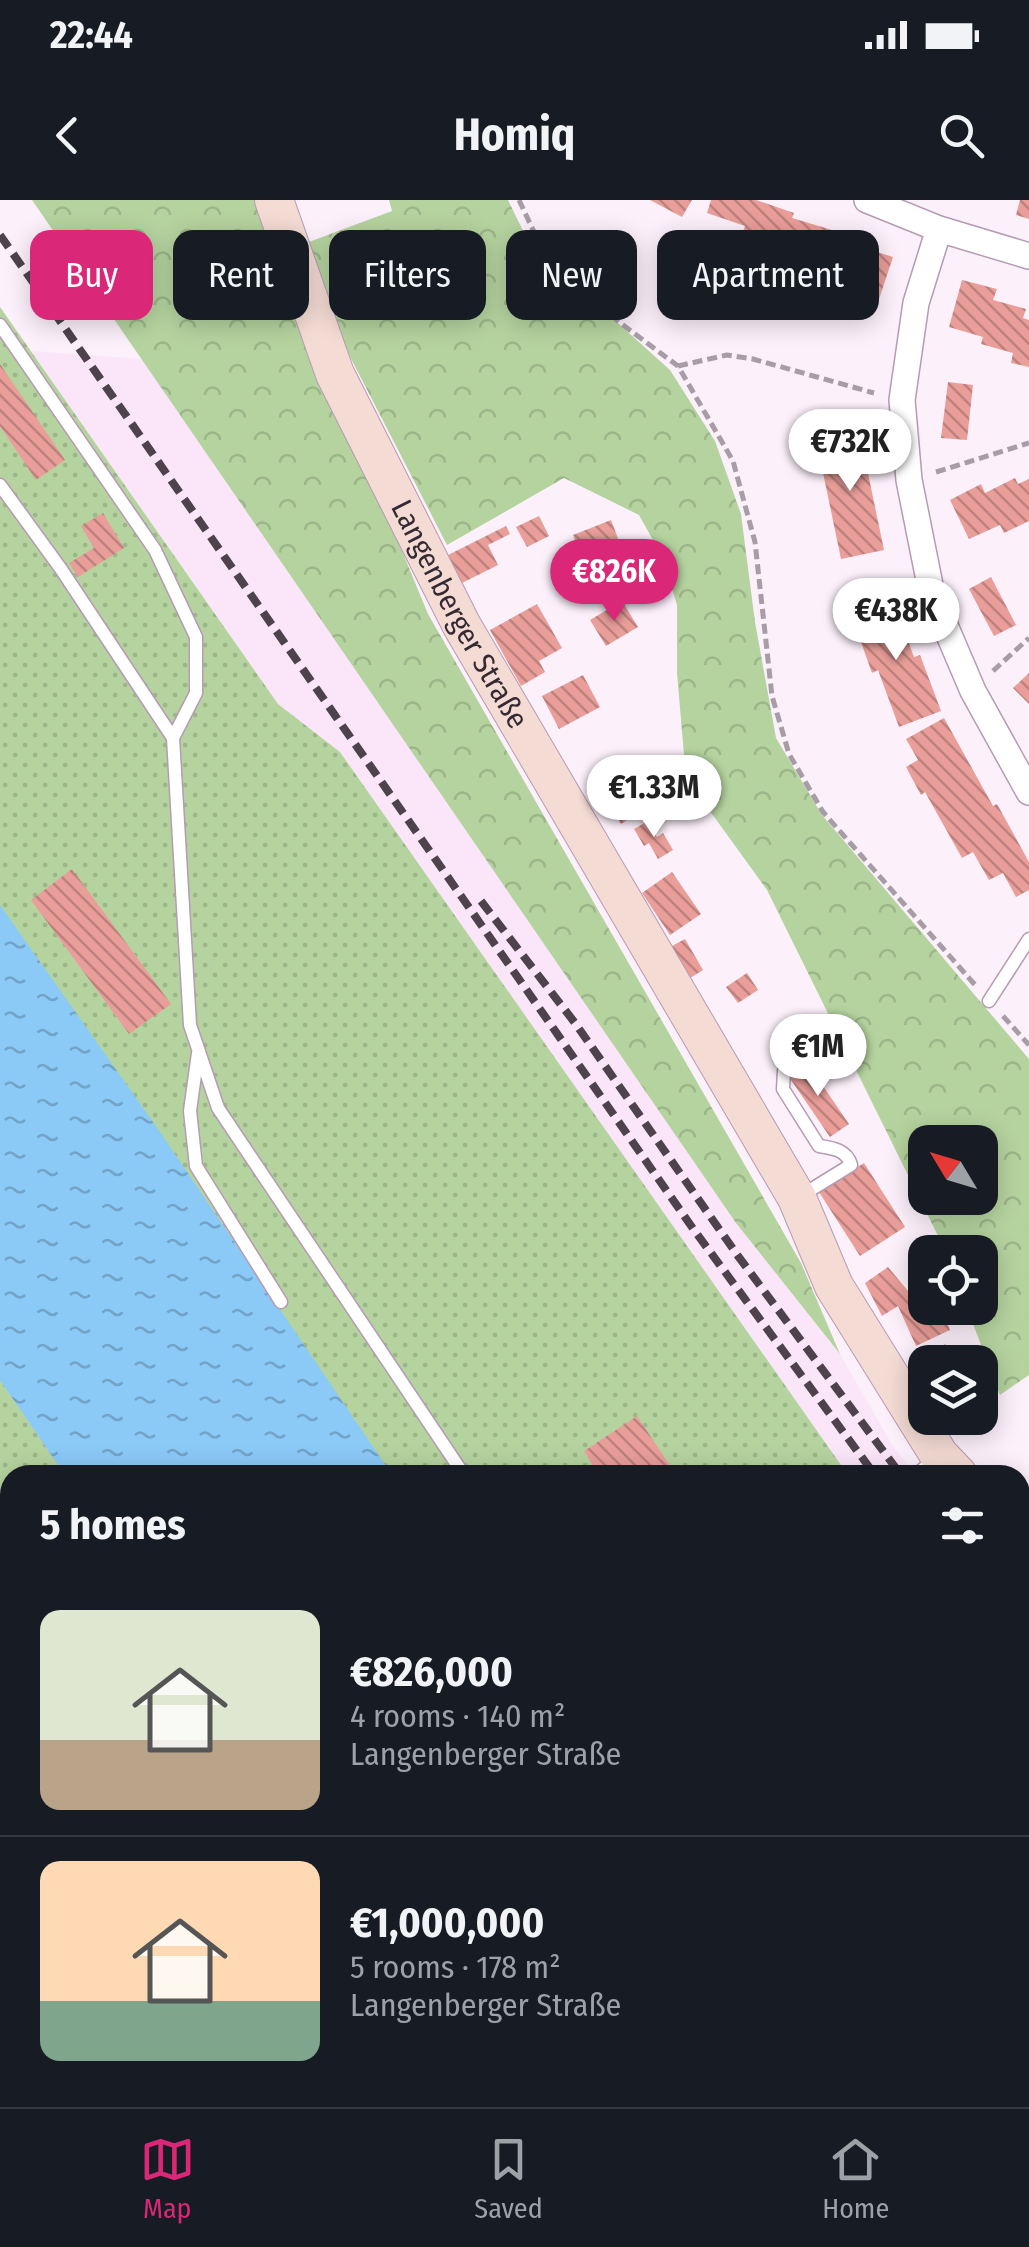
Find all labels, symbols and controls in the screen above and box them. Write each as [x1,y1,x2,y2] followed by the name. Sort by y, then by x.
[50,12,133,58] text: 22:44
[40,108,95,163] icon: back
[454,108,575,162] text: Homiq
[934,108,989,163] icon: search
[30,230,153,320] chip: Buy
[173,230,309,320] chip: Rent
[329,230,486,320] chip: Filters
[506,230,637,320] chip: New
[657,230,879,320] chip: Apartment
[780,409,920,494] pin: €732K
[810,422,890,460] text: €732K
[383,494,536,735] street label: Langenberger Straße
[544,539,684,624] pin: €826K
[572,552,656,590] text: €826K
[826,578,966,663] pin: €438K
[855,591,937,629] text: €438K
[573,755,735,840] pin: €1.33M
[609,768,699,806] text: €1.33M
[770,1014,866,1099] pin: €1M
[792,1027,844,1065] text: €1M
[908,1125,998,1215] north arrow
[908,1125,998,1435] map controls
[908,1235,998,1325] button: locate
[908,1345,998,1435] button: layers
[935,1498,990,1553] icon: filters
[40,1500,186,1550] text: 5 homes
[350,1647,513,1697] text: €826,000
[120,1650,240,1770] icon: home
[350,1697,565,1735] text: 4 rooms · 140 m²
[350,1735,621,1773] text: Langenberger Straße
[350,1898,544,1948] text: €1,000,000
[120,1901,240,2021] icon: home
[350,1948,561,1986] text: 5 rooms · 178 m²
[350,1986,621,2024] text: Langenberger Straße
[140,2132,195,2225] tab: Map
[474,2132,543,2225] tab: Saved
[822,2132,889,2225] tab: Home

